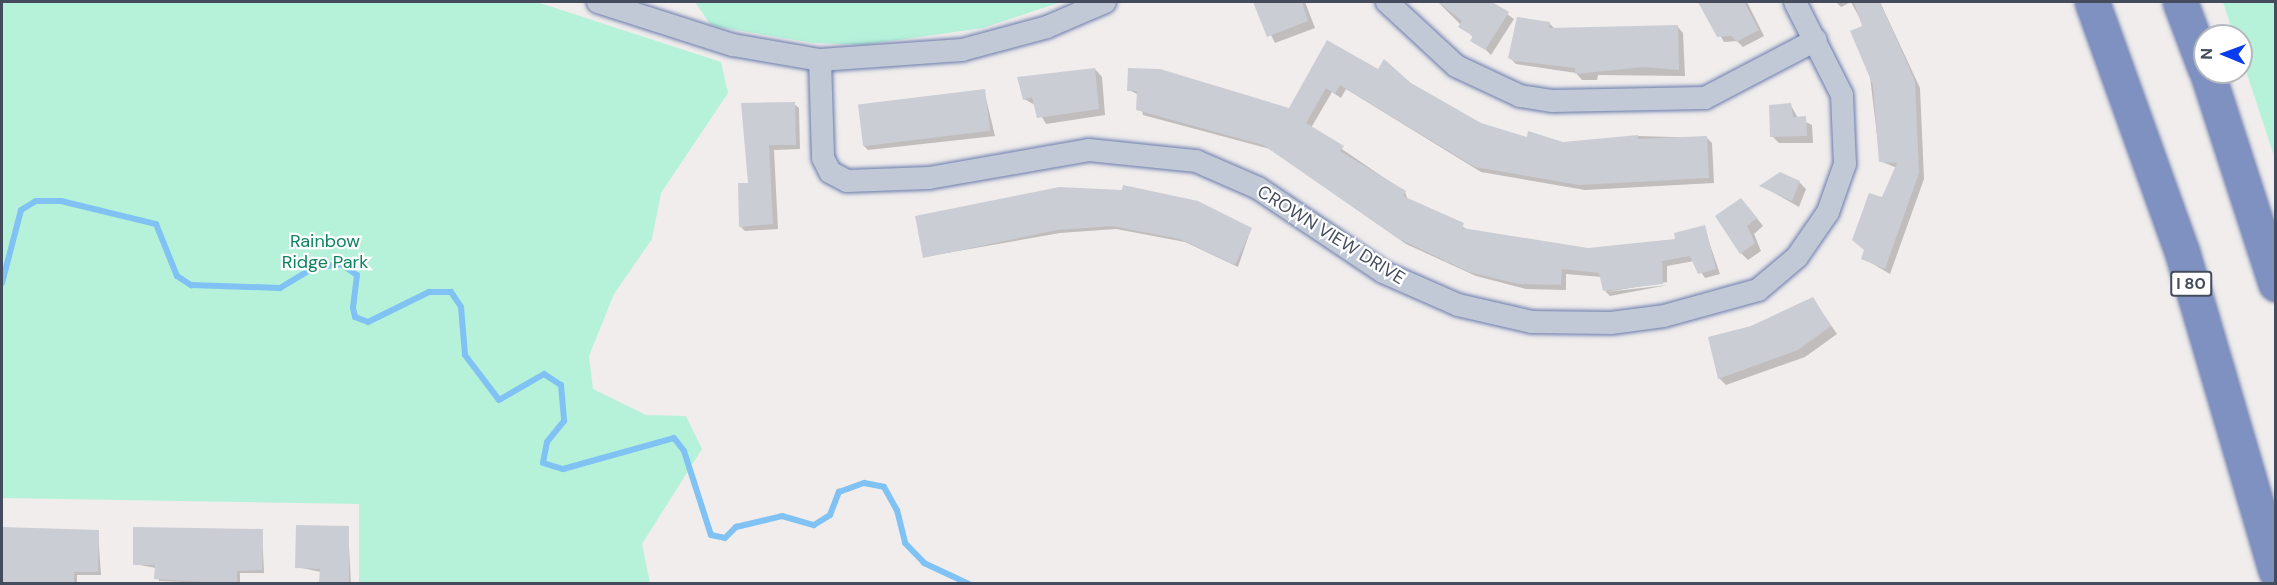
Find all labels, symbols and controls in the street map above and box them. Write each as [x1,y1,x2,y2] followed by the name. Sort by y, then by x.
[2193,24,2253,84] north arrow
[2196,48,2217,60] text: N
[1253,181,1409,289] street label: CROWN VIEW DRIVE
[282,231,368,274] park label: Rainbow Ridge Park
[2170,271,2212,297] road number: I 80

